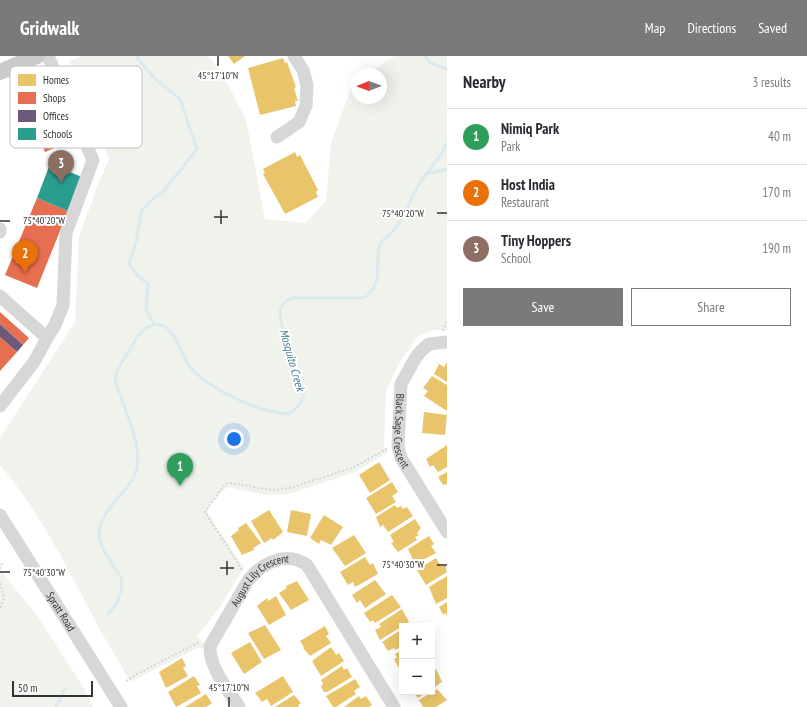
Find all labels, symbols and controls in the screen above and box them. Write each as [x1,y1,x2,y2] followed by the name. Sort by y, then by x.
[20,16,79,40] text: Gridwalk
[645,19,665,37] text: Map
[687,19,736,37] text: Directions
[758,19,787,37] text: Saved
[10,66,142,148] legend
[351,68,387,104] north arrow
[198,69,238,82] text: 45°17'10"N
[463,71,506,93] text: Nearby
[43,73,69,87] text: Homes
[752,74,791,91] text: 3 results
[43,91,66,105] text: Shops
[43,109,69,123] text: Offices
[501,119,559,138] text: Nimiq Park
[43,127,73,141] text: Schools
[473,128,479,145] text: 1
[768,128,791,145] text: 40 m
[501,138,520,155] text: Park
[48,150,74,183] pin: 3
[501,175,555,194] text: Host India
[473,184,479,201] text: 2
[762,184,791,201] text: 170 m
[501,194,549,211] text: Restaurant
[382,207,424,220] text: 75°40'20"W
[23,214,65,227] text: 75°40'20"W
[501,231,571,250] text: Tiny Hoppers
[12,240,38,273] pin: 2
[473,240,479,257] text: 3
[762,240,791,257] text: 190 m
[501,250,531,267] text: School
[463,288,623,326] button: Save
[631,288,791,326] button: Share
[276,327,309,394] water label: Mosquito Creek
[391,393,413,471] street label: Black Sage Crescent
[224,429,244,449] your location
[167,453,193,486] pin: 1
[228,552,289,609] street label: August Lily Crescent
[382,558,424,571] text: 75°40'30"W
[23,566,65,579] text: 75°40'30"W
[43,589,79,634] street label: Spratt Road
[399,623,435,695] map controls
[399,623,435,659] button: +
[399,659,435,695] button: −
[12,679,93,698] scale bar
[18,681,37,695] text: 50 m
[209,681,249,694] text: 45°17'10"N

